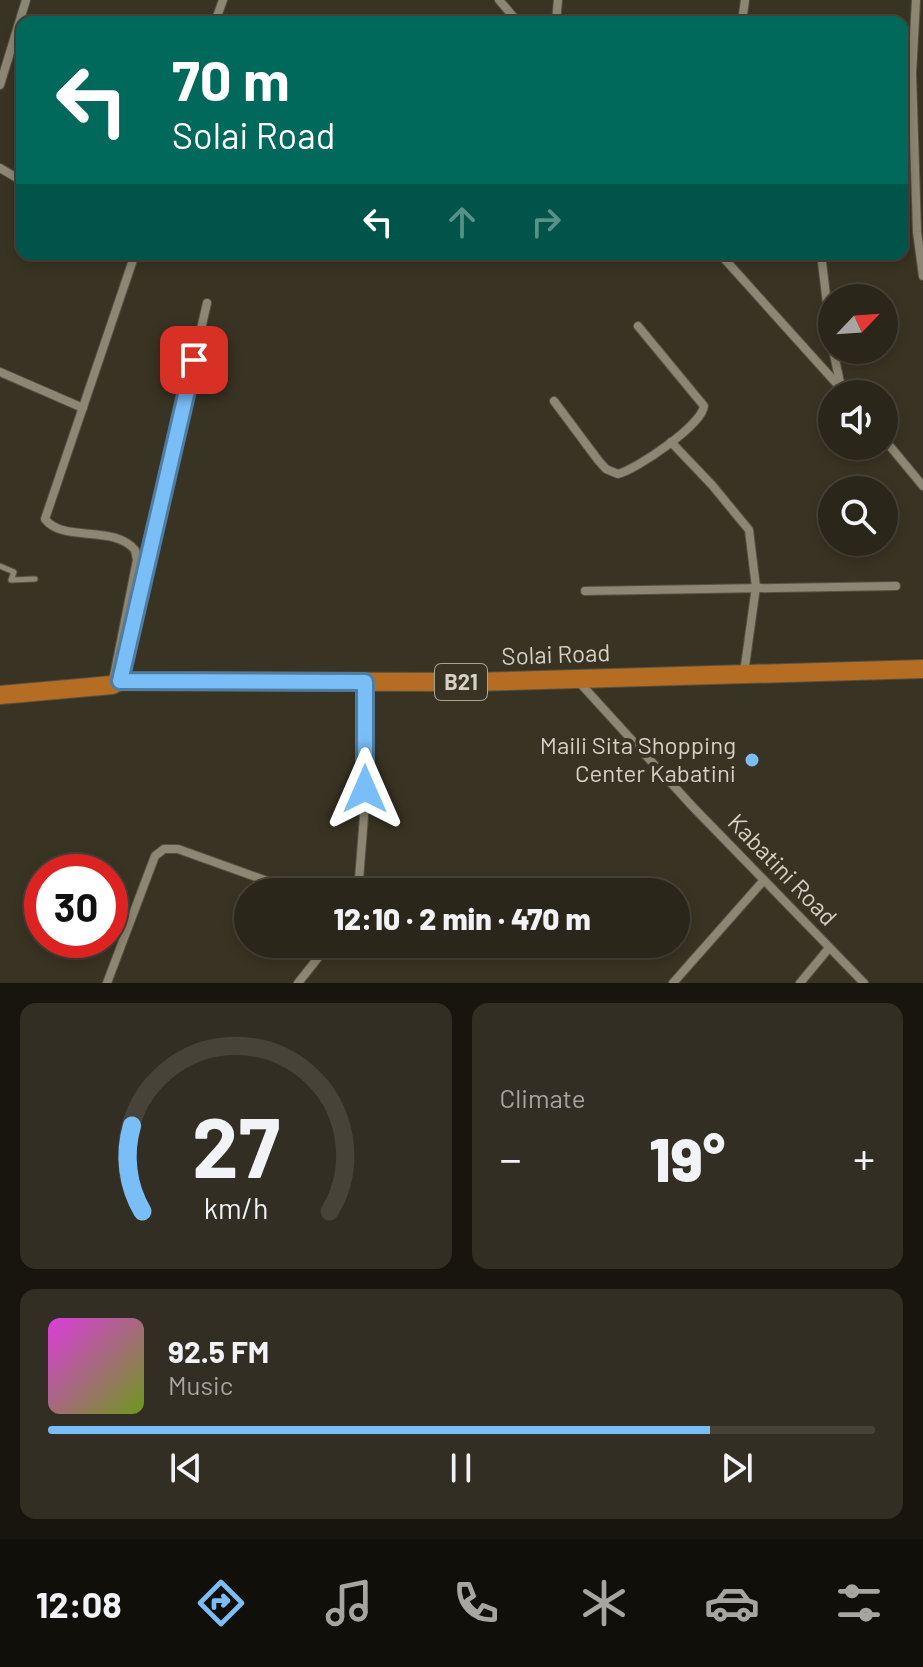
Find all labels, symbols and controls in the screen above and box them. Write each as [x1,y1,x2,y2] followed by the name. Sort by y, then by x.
[172,45,290,112] text: 70 m
[40,48,144,152] icon: left
[172,113,335,156] text: Solai Road
[356,200,400,244] icon: left
[440,200,484,244] icon: ahead
[524,200,568,244] icon: right
[818,284,898,364] north arrow
[818,284,898,556] map controls
[160,326,228,394] pin
[172,338,216,382] icon: arrive
[818,380,898,460] button: sound
[818,476,898,556] button: search
[501,637,611,670] street label: Solai Road
[435,664,487,700] road number: B21
[540,730,736,787] place label: Maili Sita Shopping Center Kabatini
[323,747,407,831] position arrow
[743,751,761,769] marker: Maili Sita Shopping Center Kabatini
[723,807,844,931] street label: Kabatini Road
[24,854,128,958] speed limit sign: 30
[333,900,591,936] text: 12:10 · 2 min · 470 m
[500,1082,586,1113] text: Climate
[192,1095,280,1195] text: 27
[649,1122,725,1194] text: 19°
[500,1131,522,1184] text: −
[853,1131,875,1184] text: +
[203,1190,268,1225] text: km/h
[168,1333,269,1369] text: 92.5 FM
[168,1369,233,1400] text: Music
[164,1446,208,1490] icon: previous
[439,1446,483,1490] icon: pause
[715,1446,759,1490] icon: next
[193,1575,249,1631] icon: directions
[321,1575,377,1631] icon: music
[448,1575,504,1631] icon: phone
[576,1575,632,1631] icon: climate
[704,1575,760,1631] icon: car
[831,1575,887,1631] icon: filters
[36,1582,122,1625] text: 12:08

